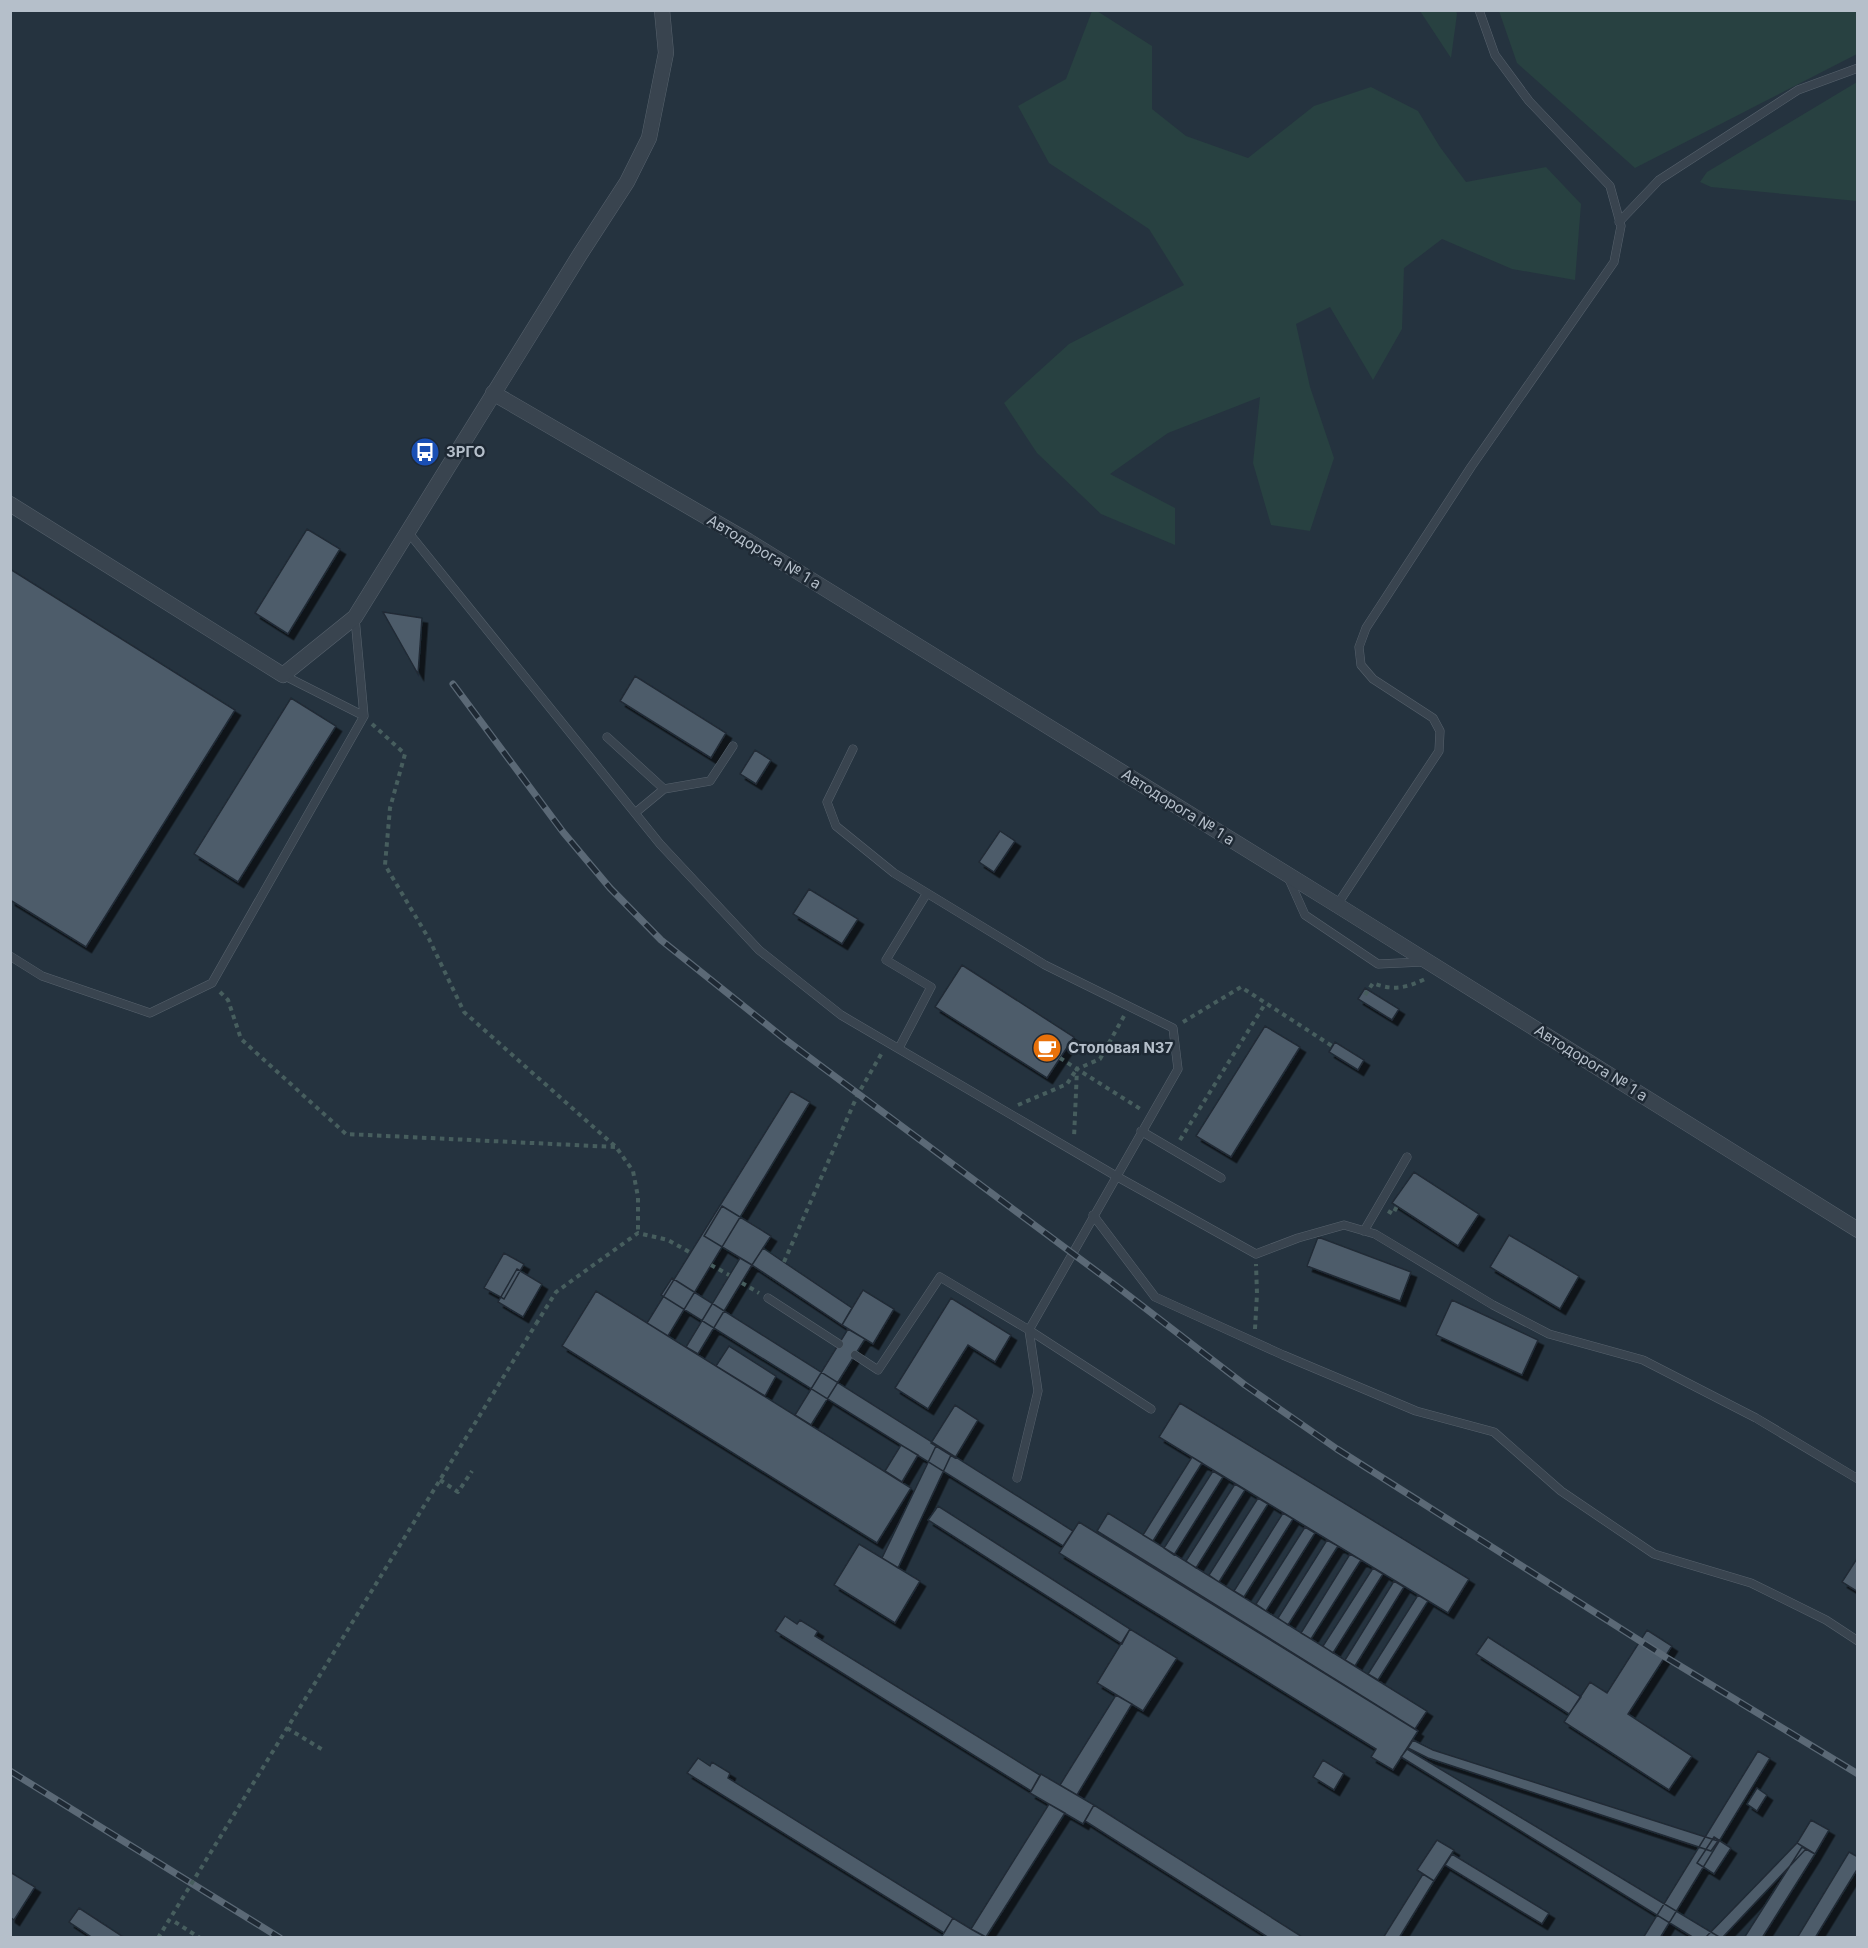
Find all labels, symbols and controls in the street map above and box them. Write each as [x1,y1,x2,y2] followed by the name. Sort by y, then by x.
[409,436,441,468] bus stop icon: ЗРГО
[446,442,485,461] place label: ЗРГО
[704,510,825,593] street label: Автодорога № 1 а
[1118,764,1238,849] street label: Автодорога № 1 а
[1531,1020,1651,1105] street label: Автодорога № 1 а
[1031,1032,1063,1064] cafe icon: Столовая N37
[1068,1038,1174,1057] place label: Столовая N37

